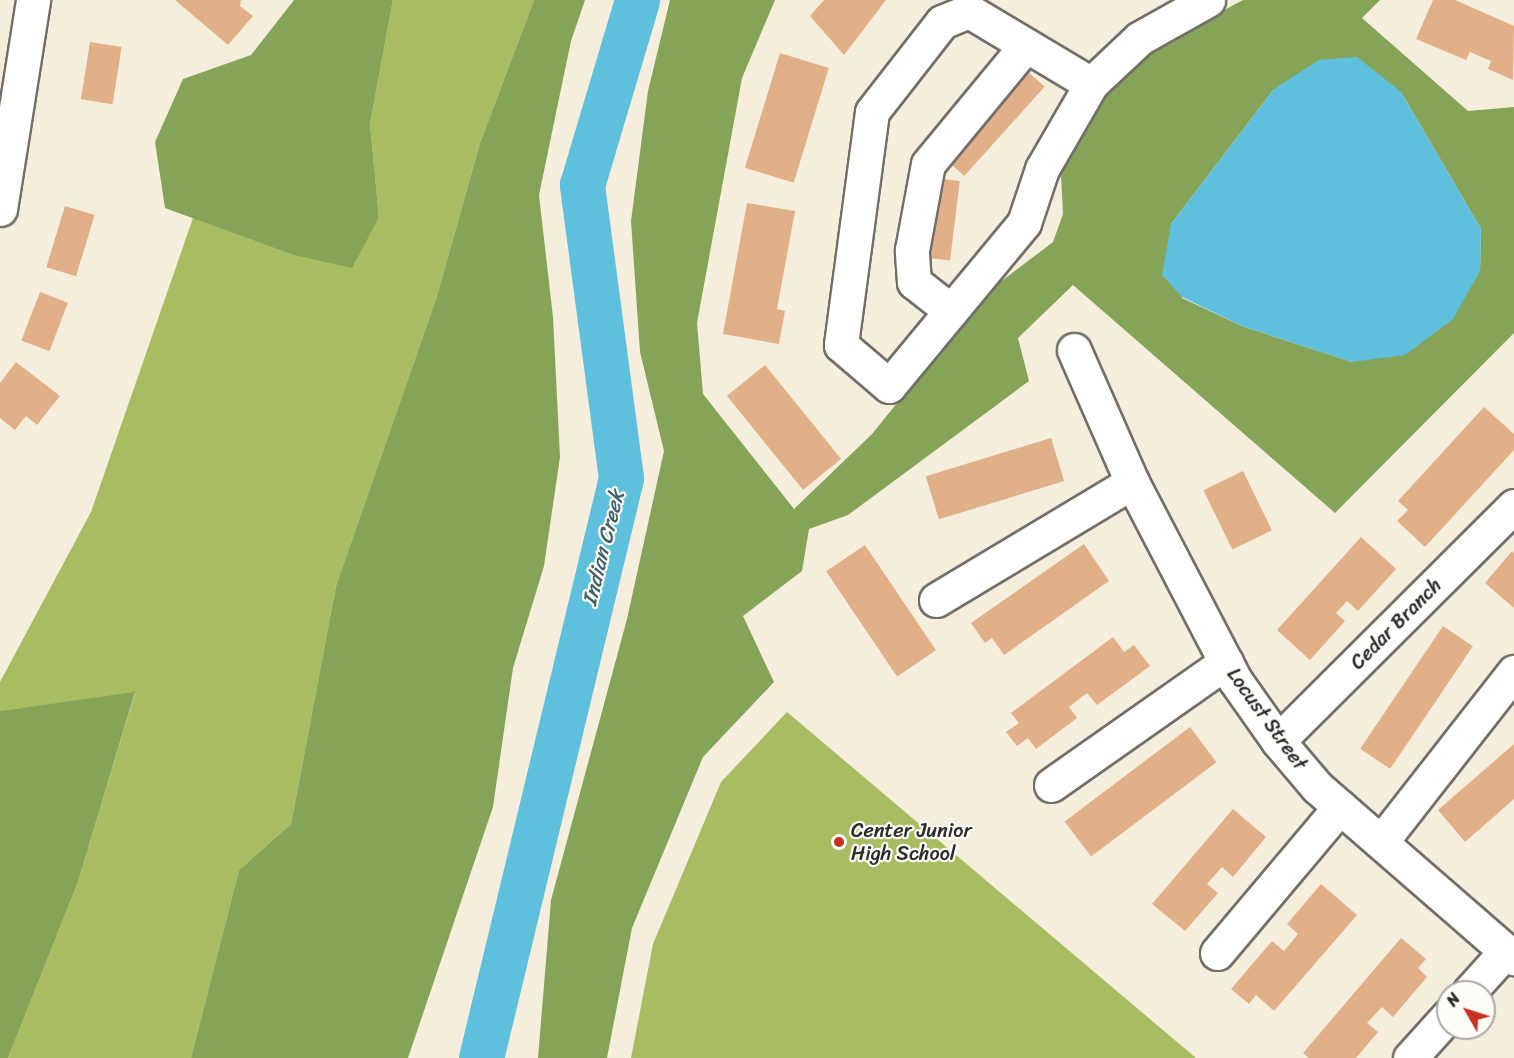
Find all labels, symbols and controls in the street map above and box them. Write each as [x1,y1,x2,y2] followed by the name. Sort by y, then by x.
[576,488,630,608] water label: Indian Creek
[1345,573,1447,675] street label: Cedar Branch
[1222,663,1312,775] street label: Locust Street
[851,819,971,866] place label: Center Junior High School
[832,835,846,849] marker: Center Junior High School
[1436,980,1496,1040] north arrow
[1438,986,1468,1013] text: N

